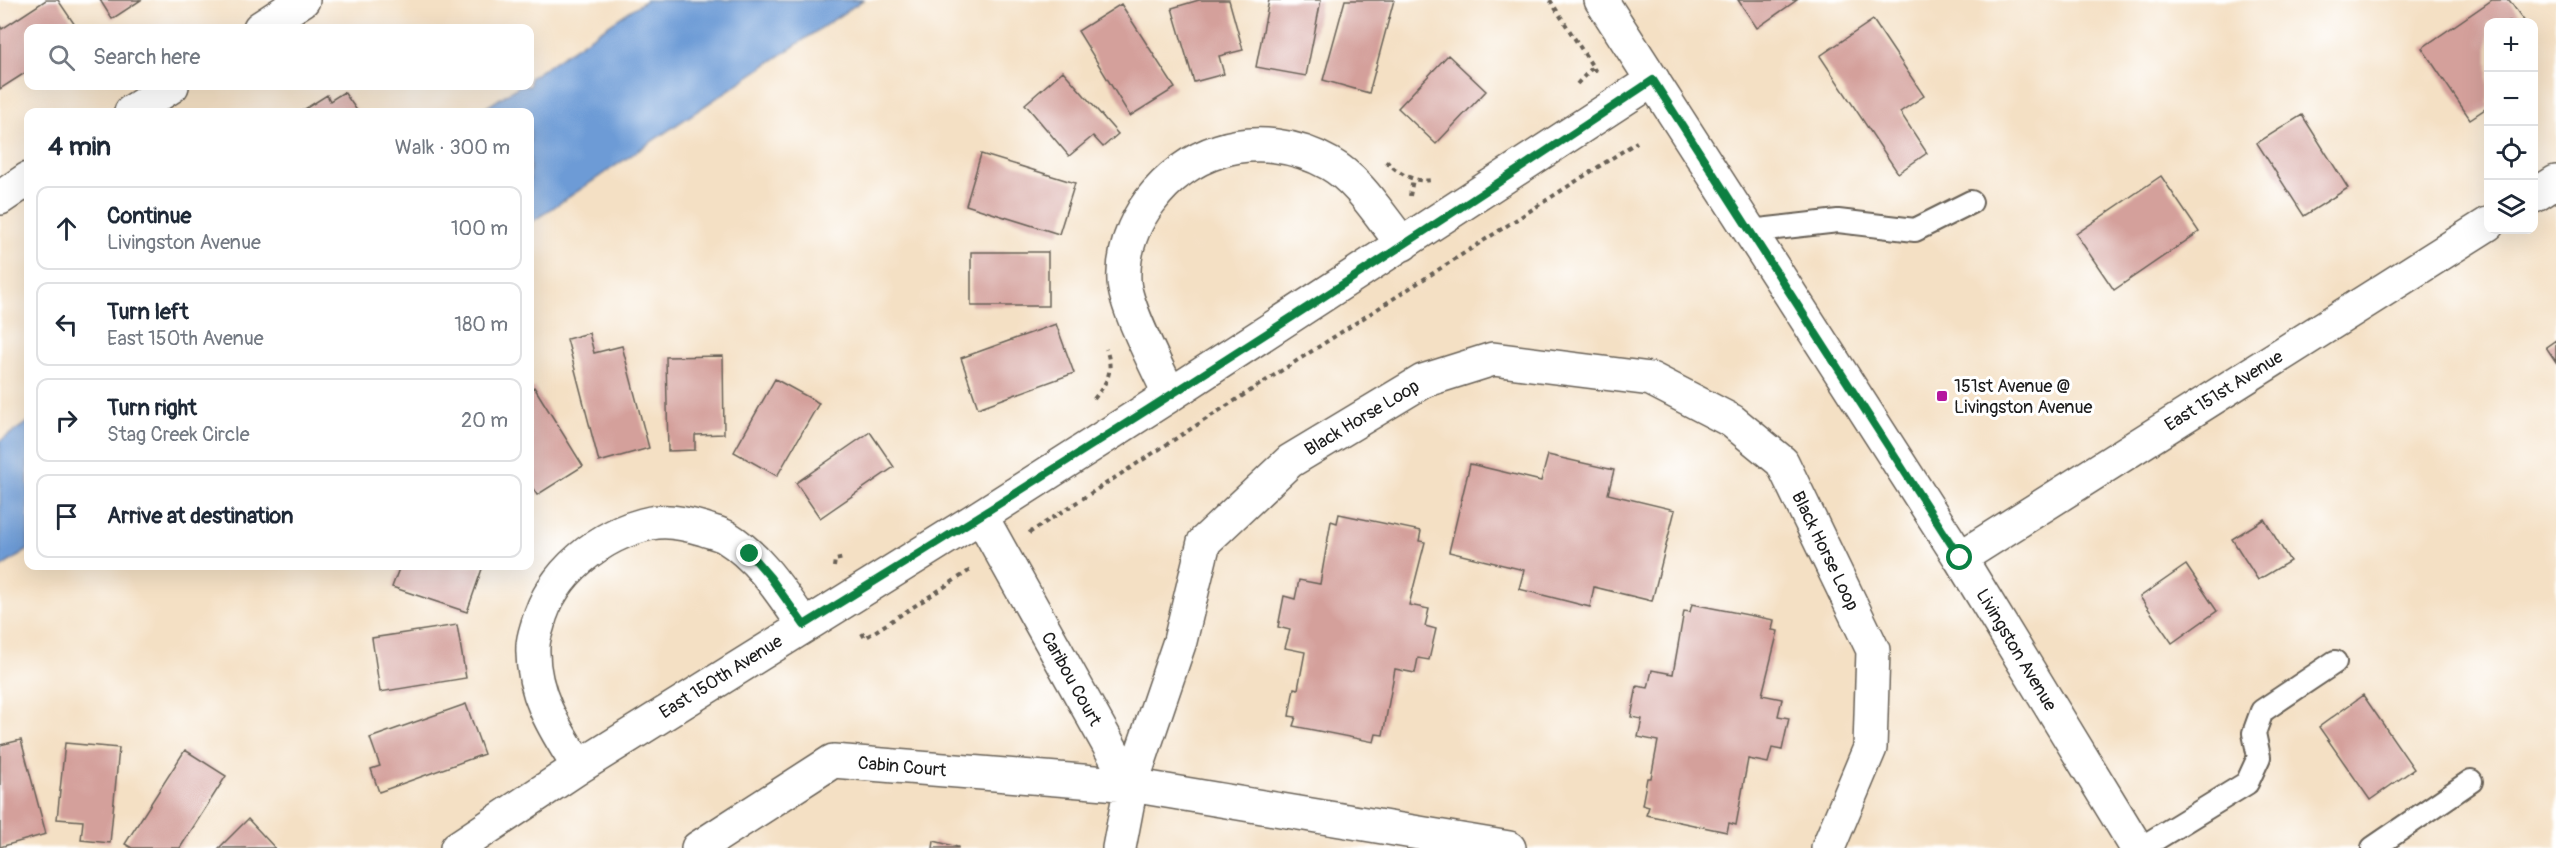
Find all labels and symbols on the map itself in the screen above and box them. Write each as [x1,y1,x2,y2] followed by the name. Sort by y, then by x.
[2161,345,2288,437] street label: East 151st Avenue
[1300,375,1424,461] street label: Black Horse Loop
[1954,375,2093,419] place label: 151st Avenue @ Livingston Avenue
[1935,389,1949,403] marker: 151st Avenue @ Livingston Avenue
[1786,488,1864,614] street label: Black Horse Loop
[736,540,762,566] route end
[1946,544,1972,570] route start
[1970,585,2062,715] street label: Livingston Avenue
[1036,628,1107,731] street label: Caribou Court
[655,630,787,724] street label: East 150th Avenue
[857,752,948,782] street label: Cabin Court

